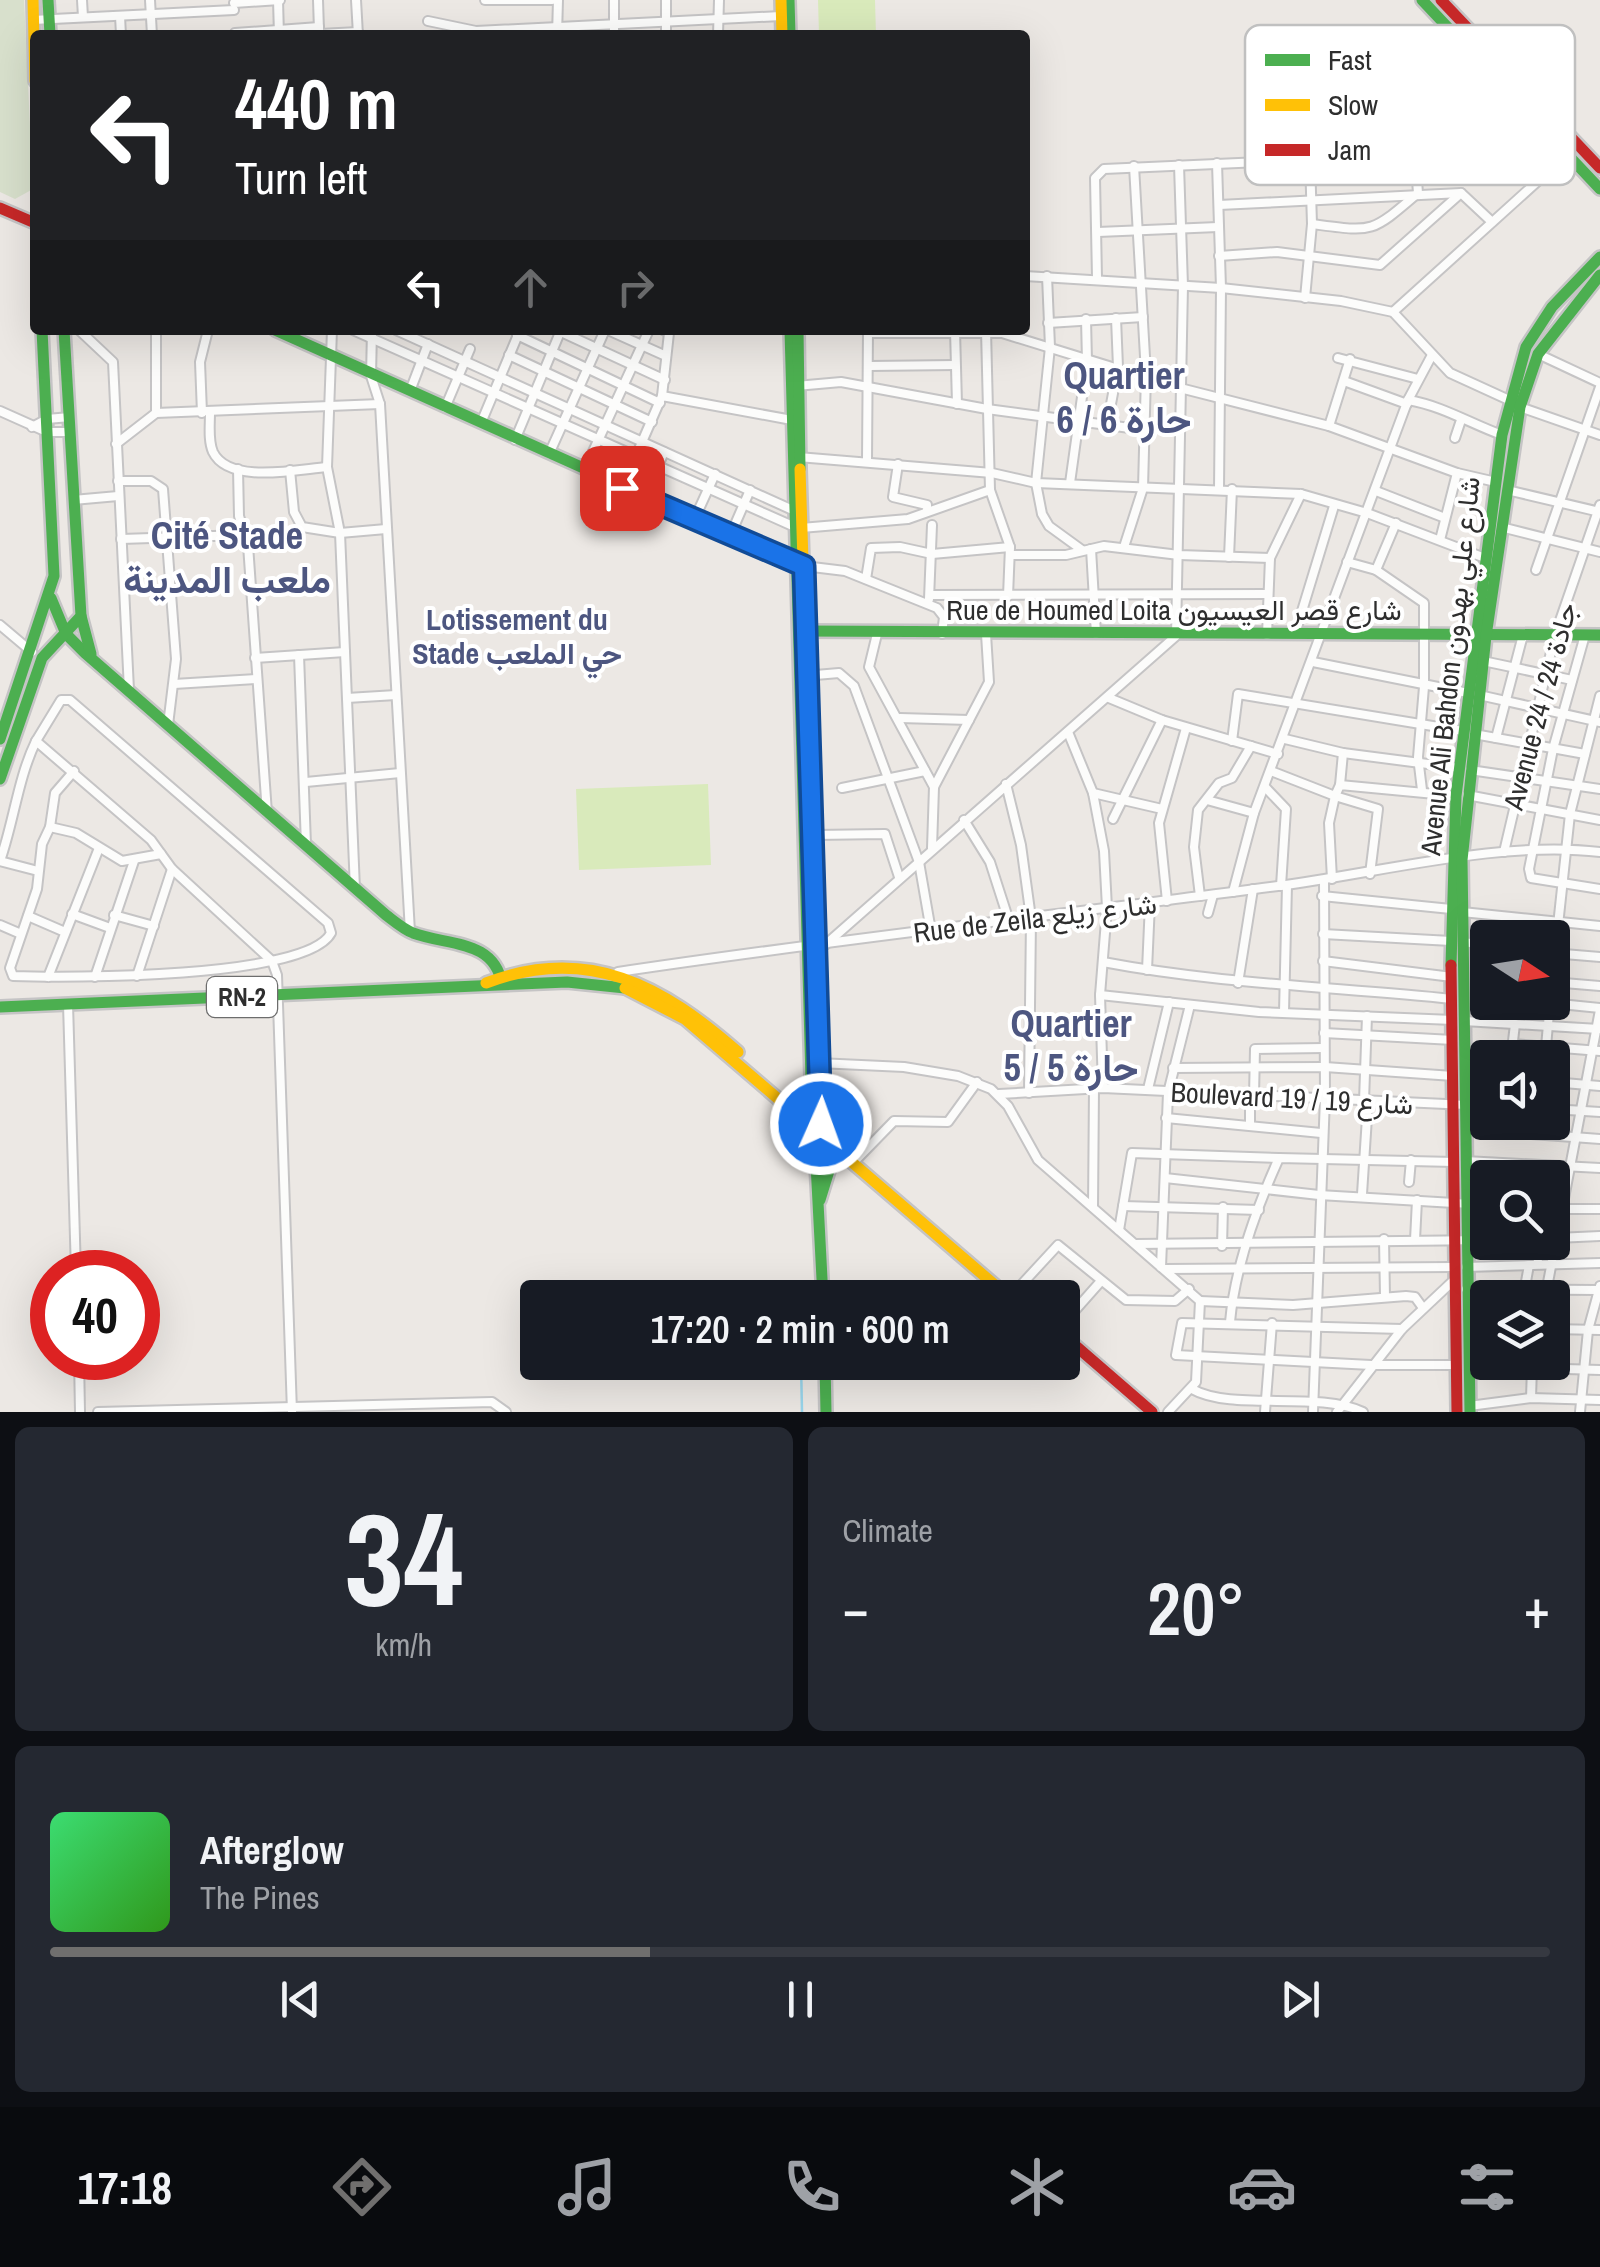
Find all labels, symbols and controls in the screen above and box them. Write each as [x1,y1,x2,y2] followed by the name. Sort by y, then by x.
[1245,25,1575,185] legend
[1328,41,1372,79] text: Fast
[235,57,398,151] text: 440 m
[70,70,200,200] icon: left
[1328,86,1378,124] text: Slow
[1328,131,1371,169] text: Jam
[235,147,367,208] text: Turn left
[398,260,453,315] icon: left
[503,260,558,315] icon: ahead
[608,260,663,315] icon: right
[1057,350,1191,445] district label: Quartier 6 / حارة 6
[580,446,665,531] pin
[595,461,650,516] icon: arrive
[1411,475,1493,859] street label: Avenue Ali Bahdon شارع علي بهدون
[123,510,331,605] district label: Cité Stade ملعب المدينة
[946,591,1402,629] street label: Rue de Houmed Loita شارع قصر العيسيون
[1494,598,1586,815] street label: Avenue 24 / جادة 24
[412,599,622,679] district label: Lotissement du Stade حي الملعب
[911,884,1159,953] street label: Rue de Zeila شارع زيلع
[1470,920,1570,1020] north arrow
[1470,920,1570,1380] map controls
[207,977,277,1017] road number: RN-2
[1004,998,1138,1093] district label: Quartier 5 / حارة 5
[1470,1040,1570,1140] button: sound
[769,1072,873,1176] position arrow
[1170,1073,1414,1123] street label: Boulevard 19 / شارع 19
[1470,1160,1570,1260] button: search
[30,1250,160,1380] speed limit sign: 40
[1470,1280,1570,1380] button: layers
[650,1304,950,1355] text: 17:20 · 2 min · 600 m
[344,1470,463,1646] text: 34
[843,1509,933,1552] text: Climate
[1147,1557,1245,1658] text: 20°
[843,1571,869,1645] text: −
[1524,1571,1550,1645] text: +
[375,1623,432,1666] text: km/h
[200,1825,344,1876] text: Afterglow
[200,1876,320,1919] text: The Pines
[273,1972,328,2027] icon: previous
[773,1972,828,2027] icon: pause
[1273,1972,1328,2027] icon: next
[327,2152,397,2222] icon: directions
[552,2152,622,2222] icon: music
[777,2152,847,2222] icon: phone
[1002,2152,1072,2222] icon: climate
[1227,2152,1297,2222] icon: car
[1452,2152,1522,2222] icon: filters
[78,2157,172,2218] text: 17:18

